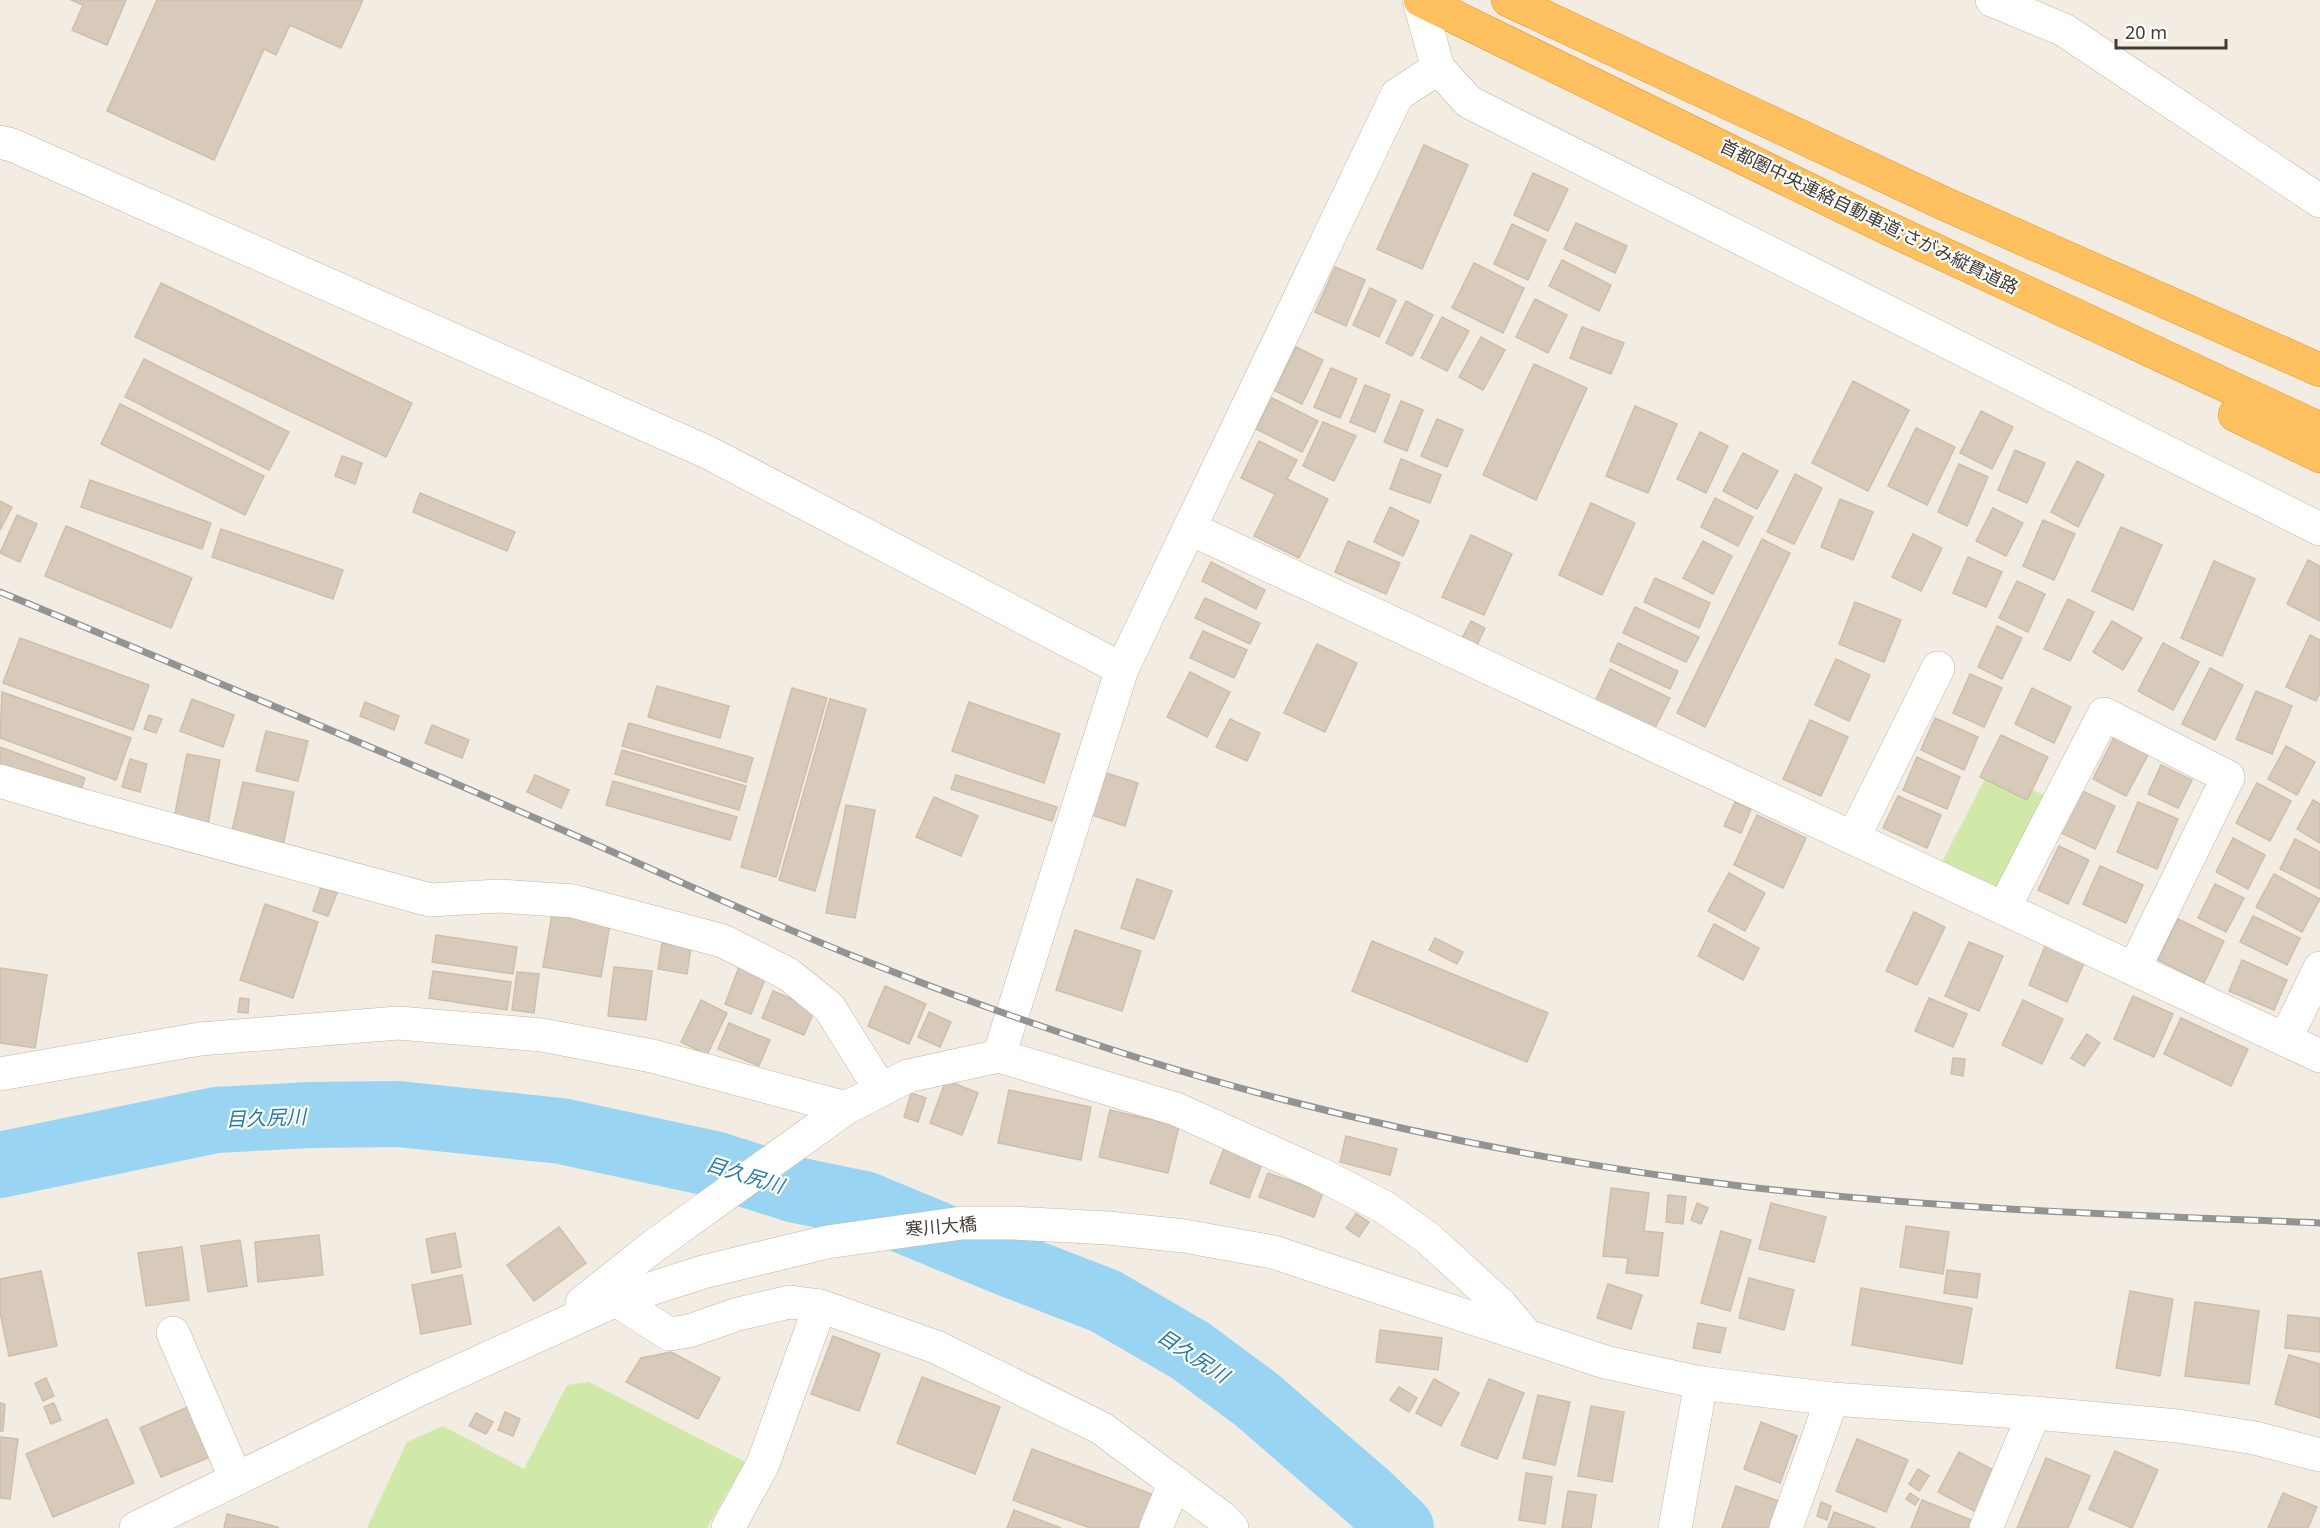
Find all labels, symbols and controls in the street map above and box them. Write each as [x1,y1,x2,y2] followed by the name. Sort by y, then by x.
[2116,12,2226,50] scale bar
[2125,20,2167,44] text: 20 m
[1716,133,2022,299] street label: 首都圏中央連絡自動車道;さがみ縦貫道路
[226,1103,308,1132] water label: 目久尻川
[703,1150,789,1200] water label: 目久尻川
[904,1211,978,1241] street label: 寒川大橋
[1152,1322,1236,1390] water label: 目久尻川

